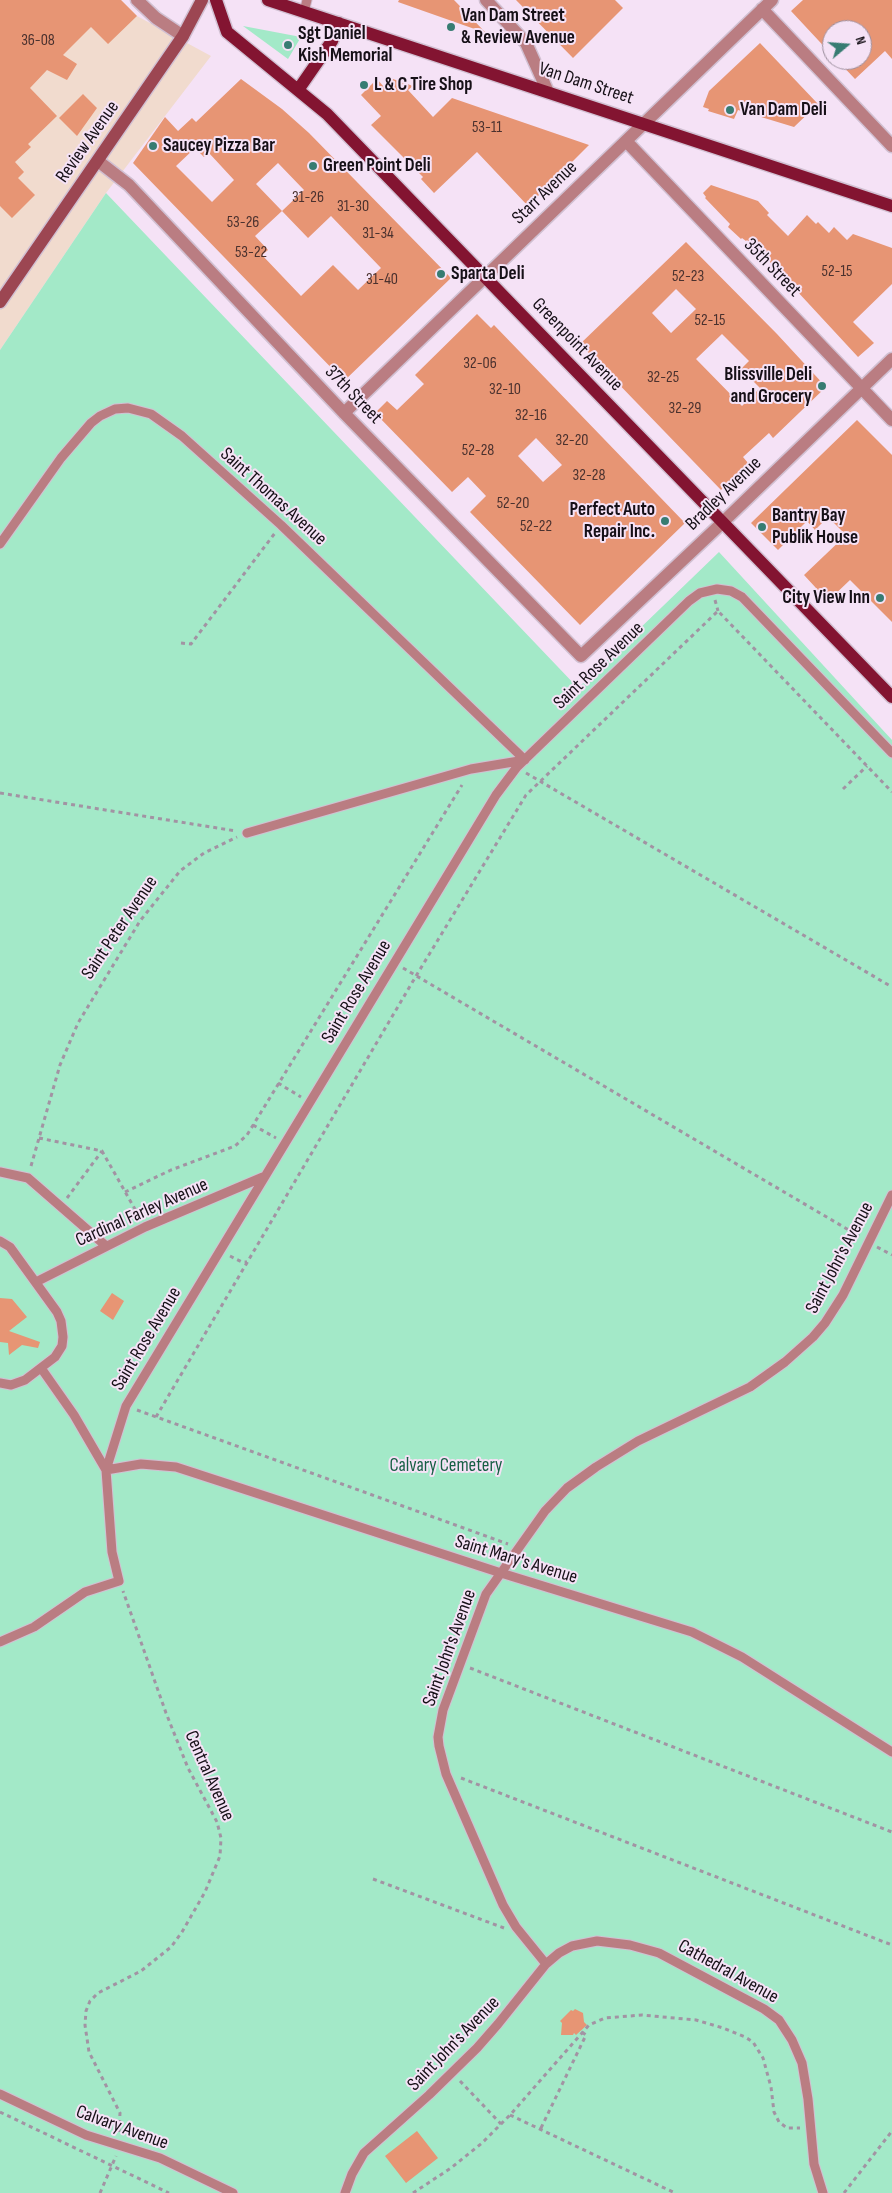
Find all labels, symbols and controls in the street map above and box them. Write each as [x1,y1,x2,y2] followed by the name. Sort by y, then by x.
[461,5,575,49] place label: Van Dam Street & Review Avenue
[822,20,872,70] north arrow
[445,21,457,33] marker: Van Dam Street & Review Avenue
[298,23,392,67] place label: Sgt Daniel Kish Memorial
[21,31,55,51] house number: 36-08
[852,34,870,47] text: N
[282,39,294,51] marker: Sgt Daniel Kish Memorial
[536,58,636,110] street label: Van Dam Street
[374,74,473,96] place label: L & C Tire Shop
[358,79,370,91] marker: L & C Tire Shop
[52,97,124,187] street label: Review Avenue
[740,99,827,121] place label: Van Dam Deli
[724,104,736,116] marker: Van Dam Deli
[472,118,502,138] house number: 53-11
[163,135,275,157] place label: Saucey Pizza Bar
[147,140,159,152] marker: Saucey Pizza Bar
[323,155,431,177] place label: Green Point Deli
[508,156,582,230] street label: Starr Avenue
[307,160,319,172] marker: Green Point Deli
[292,188,324,208] house number: 31-26
[337,197,369,217] house number: 31-30
[227,213,259,233] house number: 53-26
[362,224,394,244] house number: 31-34
[739,234,805,302] street label: 35th Street
[235,243,267,263] house number: 53-22
[822,262,852,282] house number: 52-15
[451,263,525,285] place label: Sparta Deli
[672,267,704,287] house number: 52-23
[435,268,447,280] marker: Sparta Deli
[366,270,398,290] house number: 31-40
[527,294,627,396] street label: Greenpoint Avenue
[695,311,725,331] house number: 52-15
[463,354,497,374] house number: 32-06
[320,361,386,429] street label: 37th Street
[724,364,812,408] place label: Blissville Deli and Grocery
[647,368,679,388] house number: 32-25
[489,380,521,400] house number: 32-10
[816,380,828,392] marker: Blissville Deli and Grocery
[669,399,701,419] house number: 32-29
[515,406,547,426] house number: 32-16
[556,431,588,451] house number: 32-20
[462,441,494,461] house number: 52-28
[215,443,331,551] street label: Saint Thomas Avenue
[681,452,767,536] street label: Bradley Avenue
[573,466,605,486] house number: 32-28
[497,494,529,514] house number: 52-20
[569,499,655,543] place label: Perfect Auto Repair Inc.
[772,505,858,549] place label: Bantry Bay Publik House
[659,515,671,527] marker: Perfect Auto Repair Inc.
[520,517,552,537] house number: 52-22
[756,521,768,533] marker: Bantry Bay Publik House
[782,587,870,609] place label: City View Inn
[874,592,886,604] marker: City View Inn
[549,617,649,715] street label: Saint Rose Avenue
[77,872,163,984] street label: Saint Peter Avenue
[317,936,397,1048] street label: Saint Rose Avenue
[72,1174,212,1252] street label: Cardinal Farley Avenue
[801,1198,879,1318] street label: Saint John's Avenue
[107,1283,187,1395] street label: Saint Rose Avenue
[390,1455,502,1477] park label: Calvary Cemetery
[452,1531,580,1589] street label: Saint Mary's Avenue
[418,1586,482,1710] street label: Saint John's Avenue
[179,1727,239,1825] street label: Central Avenue
[674,1935,782,2009] street label: Cathedral Avenue
[403,1992,505,2096] street label: Saint John's Avenue
[73,2101,171,2155] street label: Calvary Avenue

